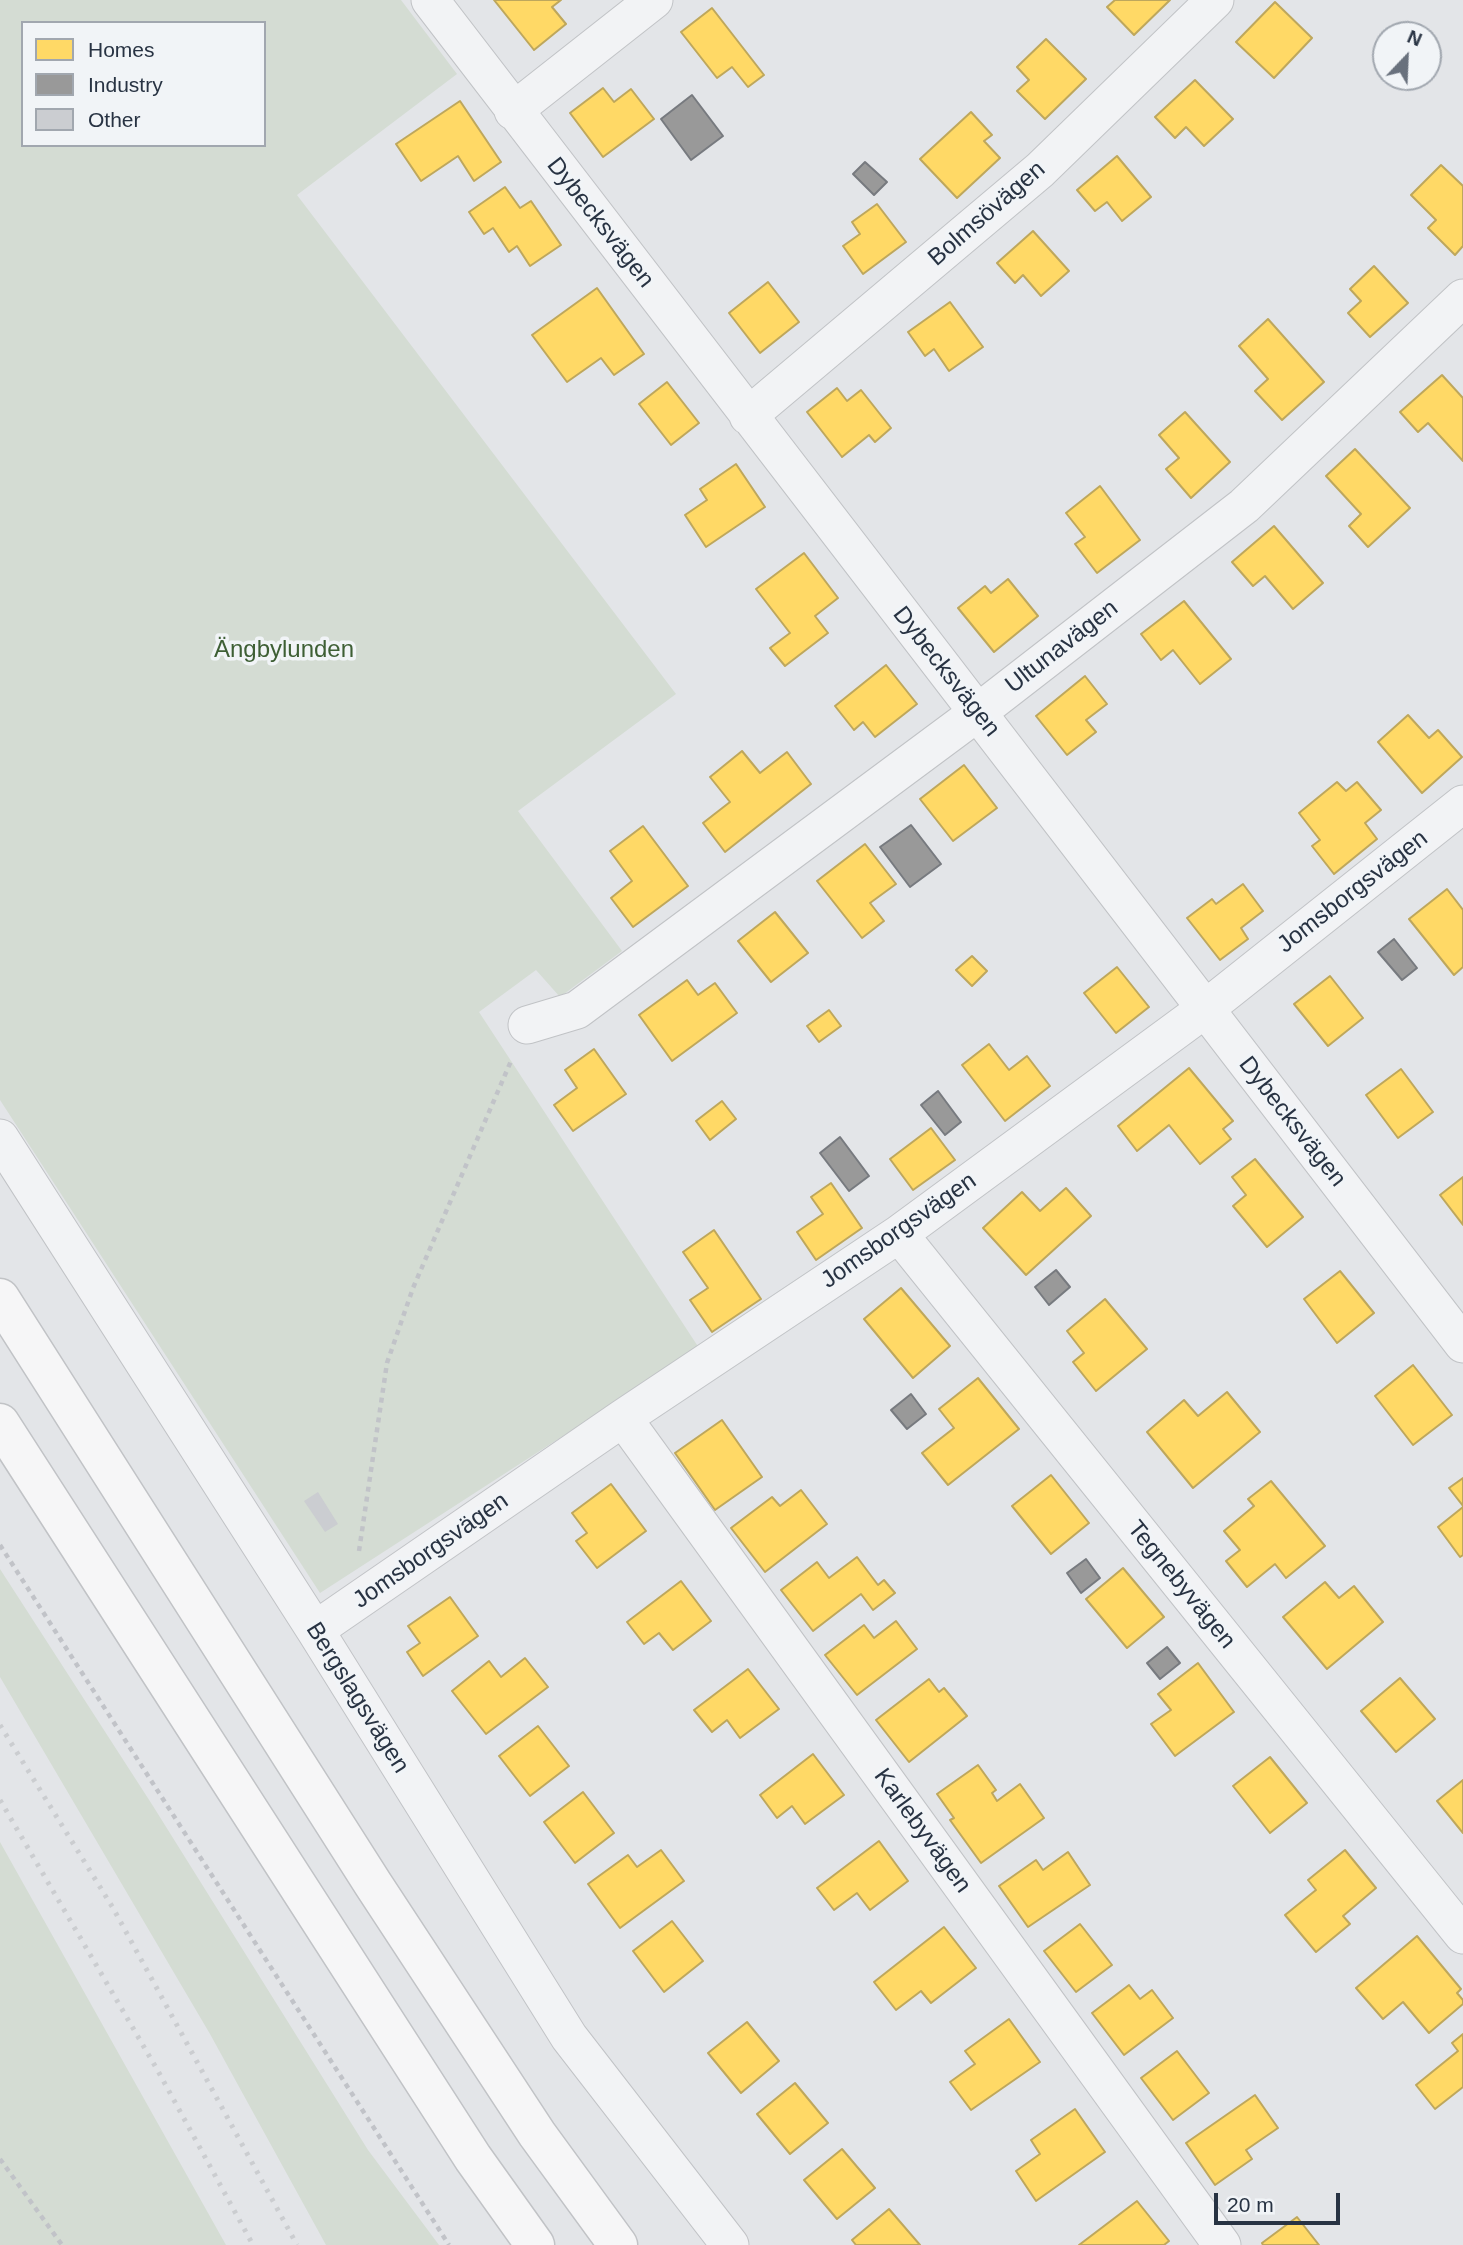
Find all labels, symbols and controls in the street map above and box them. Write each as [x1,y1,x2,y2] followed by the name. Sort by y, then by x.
[21,21,266,147] legend
[1372,21,1442,91] north arrow
[1404,26,1425,50] text: N
[88,38,155,61] text: Homes
[88,73,163,96] text: Industry
[88,108,141,131] text: Other
[540,152,660,294] street label: Dybecksvägen
[923,155,1051,273] street label: Bolmsövägen
[1000,594,1124,700] street label: Ultunavägen
[886,601,1006,743] street label: Dybecksvägen
[214,636,354,664] park label: Ängbylunden
[1272,824,1434,960] street label: Jomsborgsvägen
[1232,1051,1352,1193] street label: Dybecksvägen
[816,1167,982,1295] street label: Jomsborgsvägen
[348,1487,514,1615] street label: Jomsborgsvägen
[1121,1515,1241,1655] street label: Tegnebyvägen
[299,1617,415,1779] street label: Bergslagsvägen
[867,1763,977,1899] street label: Karlebyvägen
[1218,2178,1344,2222] scale bar
[1227,2193,1274,2216] text: 20 m

